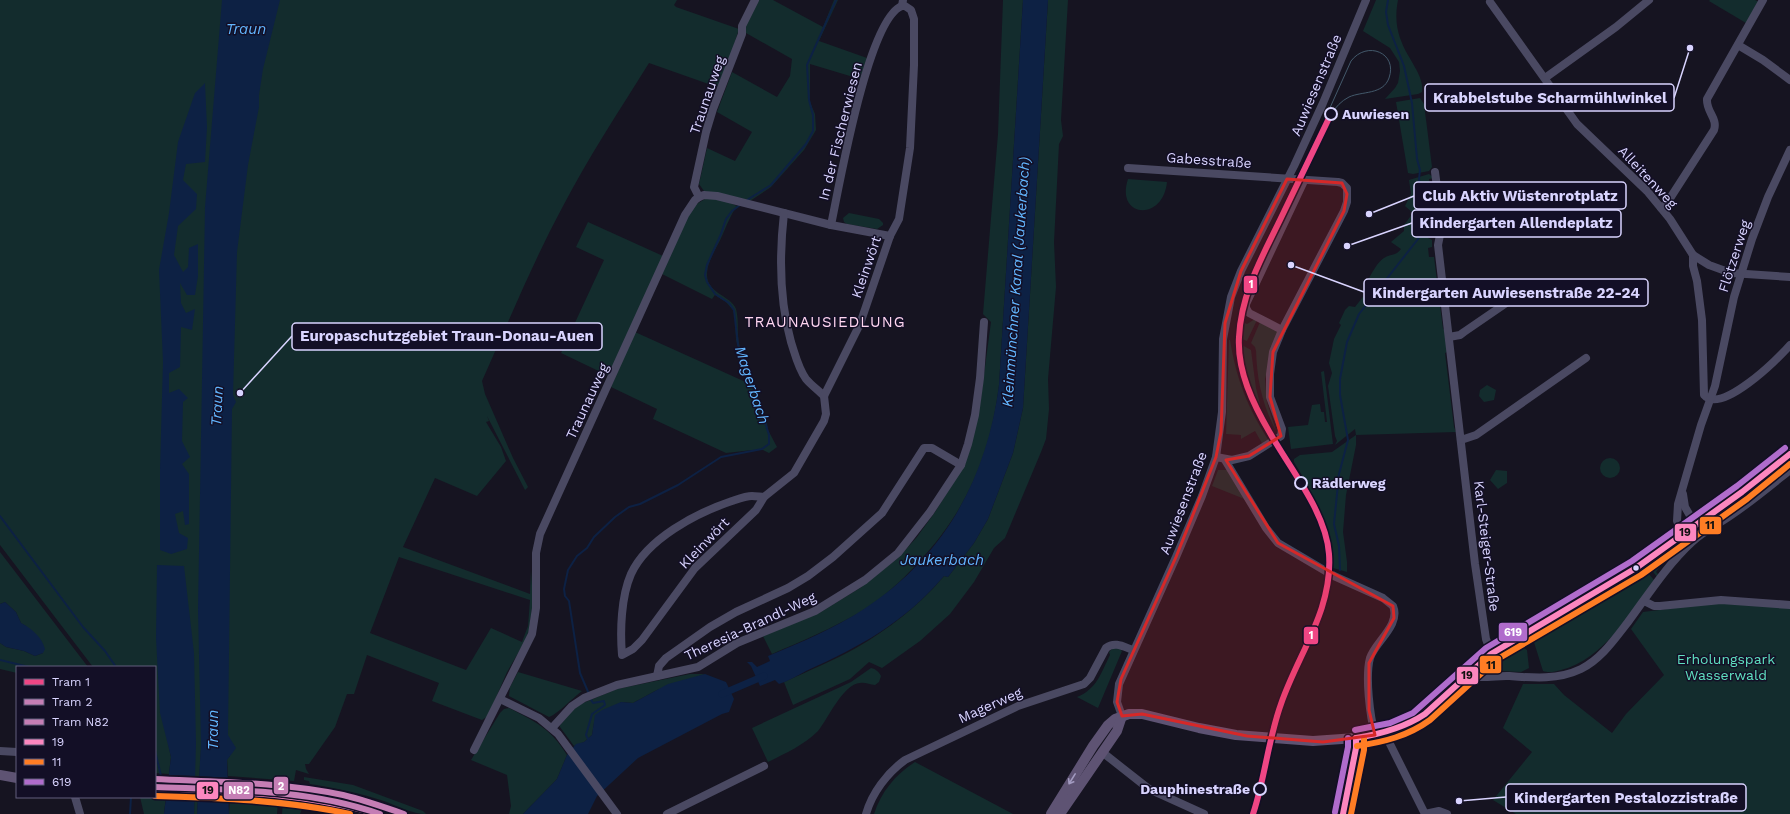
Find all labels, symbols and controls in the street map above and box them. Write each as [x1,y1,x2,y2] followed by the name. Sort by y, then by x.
[226,20,266,38] water label: Traun
[1287,32,1345,138] street label: Auwiesenstraße
[686,53,728,136] street label: Traunauweg
[815,60,865,202] street label: In der Fischerwiesen
[1425,84,1674,111] callout: Krabbelstube Scharmühlwinkel
[1433,89,1667,107] text: Krabbelstube Scharmühlwinkel
[1342,106,1409,122] place label: Auwiesen
[1324,107,1338,121] marker: Auwiesen
[1615,143,1681,212] street label: Alleitenweg
[1166,149,1252,171] street label: Gabesstraße
[998,156,1034,408] water label: Kleinmünchner Kanal (Jaukerbach)
[1414,182,1626,209] callout: Club Aktiv Wüstenrotplatz
[1422,187,1618,205] text: Club Aktiv Wüstenrotplatz
[1412,210,1621,237] callout: Kindergarten Allendeplatz
[1419,214,1613,232] text: Kindergarten Allendeplatz
[1715,217,1753,294] street label: Flötzerweg
[848,234,884,300] street label: Kleinwört
[1243,275,1258,294] line badge: 1
[1249,278,1253,291] text: 1
[1364,279,1648,306] callout: Kindergarten Auwiesenstraße 22-24
[1372,284,1640,302] text: Kindergarten Auwiesenstraße 22-24
[744,313,906,331] district label: TRAUNAUSIEDLUNG
[292,323,602,350] callout: Europaschutzgebiet Traun-Donau-Auen
[300,327,594,345] text: Europaschutzgebiet Traun-Donau-Auen
[731,344,773,426] water label: Magerbach
[562,360,612,441] street label: Traunauweg
[207,385,227,427] water label: Traun
[1156,449,1210,557] street label: Auwiesenstraße
[1312,475,1386,491] place label: Rädlerweg
[1294,476,1308,490] marker: Rädlerweg
[1471,480,1503,612] street label: Karl-Steiger-Straße
[676,514,732,572] street label: Kleinwört
[1699,516,1722,535] line badge: 11
[1705,519,1715,532] text: 11
[1674,523,1697,542] line badge: 19
[1679,526,1691,539] text: 19
[900,551,984,569] water label: Jaukerbach
[1631,563,1641,573] unlabelled marker
[682,588,819,664] street label: Theresia-Brandl-Weg
[1498,622,1528,642] line badge: 619
[1303,626,1319,645] line badge: 1
[1504,626,1522,639] text: 619
[1309,629,1313,642] text: 1
[1677,651,1775,683] park label: Erholungspark Wasserwald
[1479,655,1502,674] line badge: 11
[1486,659,1496,672] text: 11
[16,666,156,798] legend
[1456,666,1479,685] line badge: 19
[1461,669,1473,682] text: 19
[52,675,90,689] text: Tram 1
[956,684,1025,726] street label: Magerweg
[52,695,92,709] text: Tram 2
[204,710,222,750] water label: Traun
[52,715,109,729] text: Tram N82
[52,735,64,749] text: 19
[52,755,61,769] text: 11
[1068,773,1076,784] one-way arrow
[52,775,71,789] text: 619
[273,776,289,795] line badge: 2
[278,780,285,793] text: 2
[196,781,219,800] line badge: 19
[223,781,254,800] line badge: N82
[1140,781,1250,797] place label: Dauphinestraße
[1253,782,1267,796] marker: Dauphinestraße
[202,784,214,797] text: 19
[228,784,250,797] text: N82
[1506,784,1746,811] callout: Kindergarten Pestalozzistraße
[1514,789,1738,807] text: Kindergarten Pestalozzistraße

